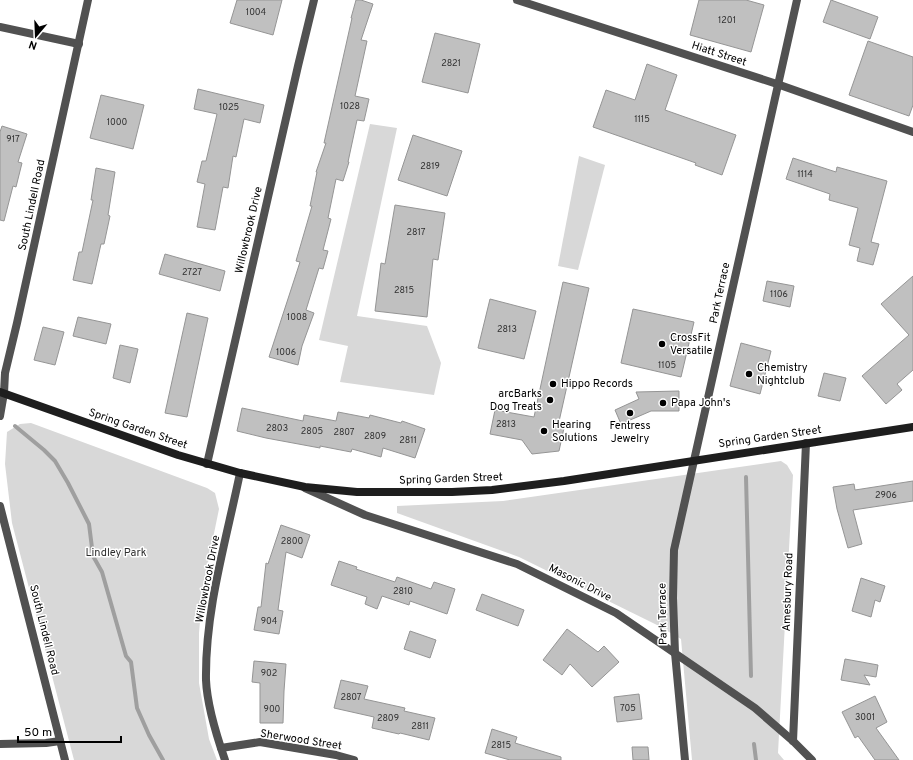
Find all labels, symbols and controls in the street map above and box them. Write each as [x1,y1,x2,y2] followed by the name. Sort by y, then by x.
[246,7,267,18] house number: 1004
[718,15,736,26] house number: 1201
[16,16,56,56] north arrow
[27,37,39,52] text: N
[690,39,748,69] street label: Hiatt Street
[441,58,461,69] house number: 2821
[340,101,360,112] house number: 1028
[219,102,239,113] house number: 1025
[634,114,650,125] house number: 1115
[107,117,127,128] house number: 1000
[6,134,20,145] house number: 917
[16,158,48,252] street label: South Lindell Road
[420,161,440,172] house number: 2819
[797,169,813,180] house number: 1114
[232,185,266,275] street label: Willowbrook Drive
[406,227,426,238] house number: 2817
[707,261,733,325] street label: Park Terrace
[182,267,202,278] house number: 2727
[394,285,414,296] house number: 2815
[770,289,788,300] house number: 1106
[287,312,307,323] house number: 1008
[497,324,517,335] house number: 2813
[670,331,713,358] place label: CrossFit Versatile
[657,339,667,349] marker: CrossFit Versatile
[276,347,296,358] house number: 1006
[658,360,676,371] house number: 1105
[757,361,808,388] place label: Chemistry Nightclub
[744,369,754,379] marker: Chemistry Nightclub
[561,377,633,391] place label: Hippo Records
[548,379,558,389] marker: Hippo Records
[490,387,542,414] place label: arcBarks Dog Treats
[545,395,555,405] marker: arcBarks Dog Treats
[671,396,731,410] place label: Papa John's
[658,398,668,408] marker: Papa John's
[87,406,189,452] street label: Spring Garden Street
[625,408,635,418] marker: Fentress Jewelry
[552,418,598,445] place label: Hearing Solutions
[496,419,516,430] house number: 2813
[609,419,651,446] place label: Fentress Jewelry
[266,423,288,434] house number: 2803
[718,423,822,451] street label: Spring Garden Street
[301,426,323,437] house number: 2805
[539,426,549,436] marker: Hearing Solutions
[333,427,355,438] house number: 2807
[364,431,386,442] house number: 2809
[399,435,417,446] house number: 2811
[399,470,503,488] street label: Spring Garden Street
[875,490,897,501] house number: 2906
[193,534,223,624] street label: Willowbrook Drive
[281,536,303,547] house number: 2800
[85,546,147,560] park label: Lindley Park
[780,552,796,632] street label: Amesbury Road
[546,561,614,605] street label: Masonic Drive
[26,583,62,677] street label: South Lindell Road
[655,583,671,645] street label: Park Terrace
[393,586,413,597] house number: 2810
[261,616,278,627] house number: 904
[261,668,277,679] house number: 902
[340,692,362,703] house number: 2807
[620,703,636,714] house number: 705
[264,704,281,715] house number: 900
[855,712,875,723] house number: 3001
[377,713,399,724] house number: 2809
[18,718,121,744] scale bar
[411,721,429,732] house number: 2811
[24,725,52,741] text: 50 m
[259,727,343,753] street label: Sherwood Street
[491,740,511,751] house number: 2815

